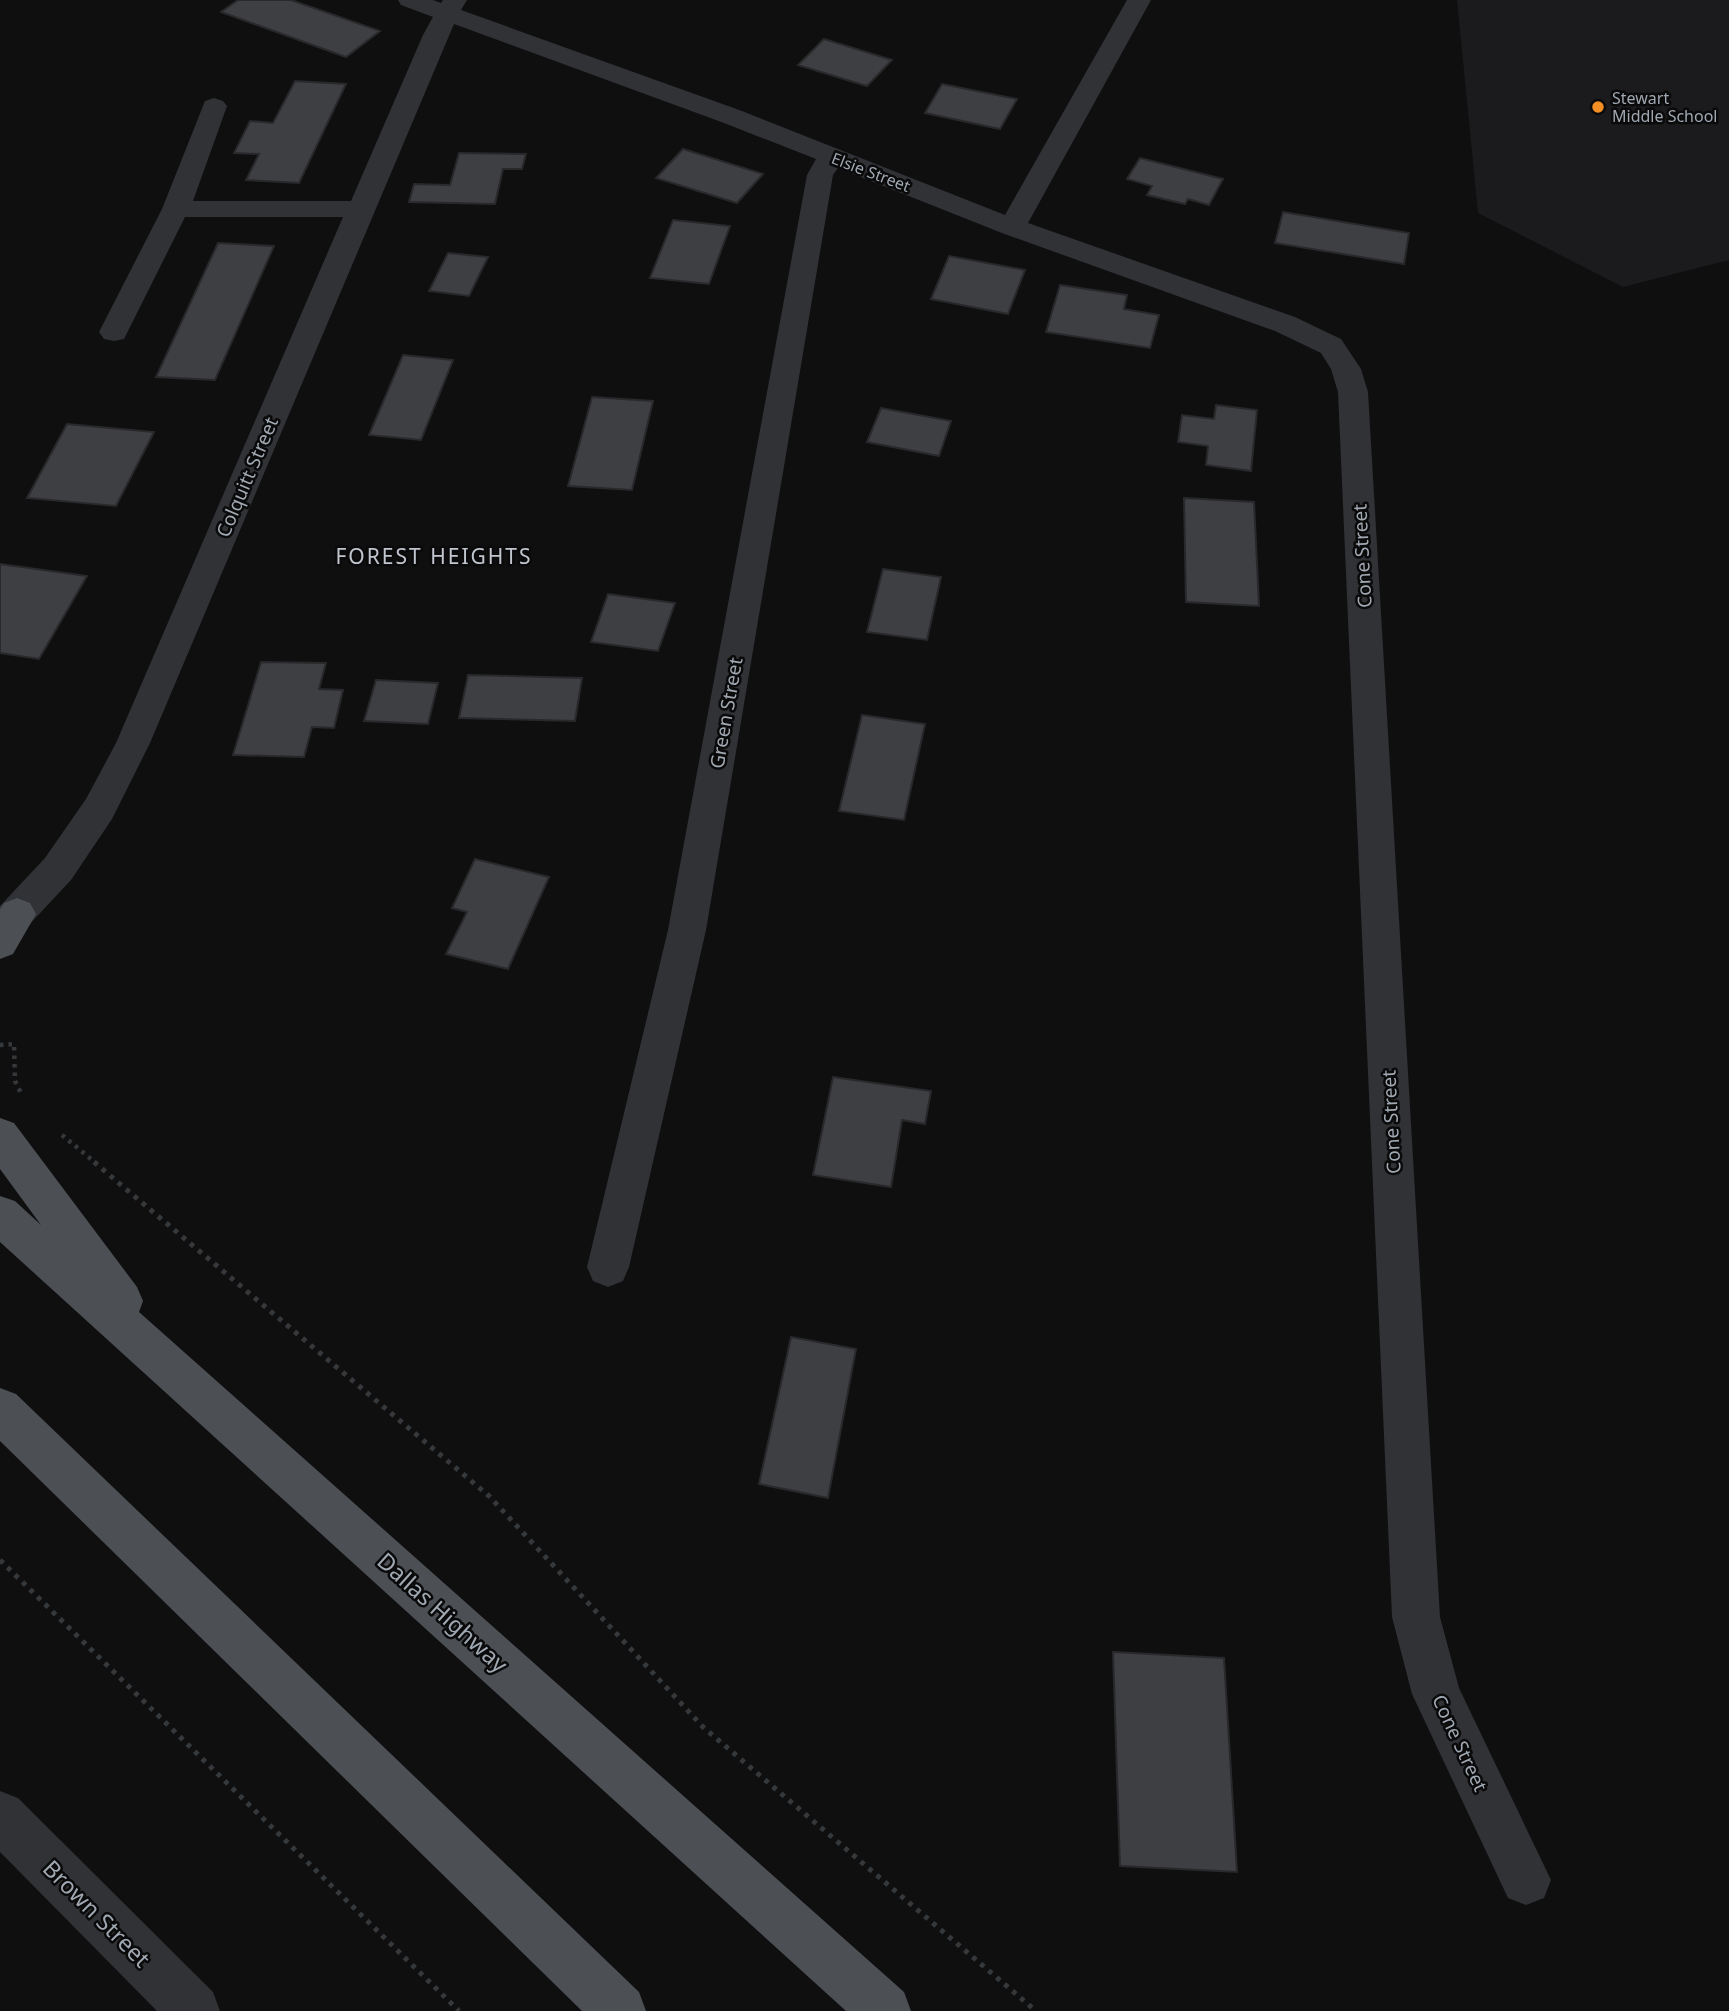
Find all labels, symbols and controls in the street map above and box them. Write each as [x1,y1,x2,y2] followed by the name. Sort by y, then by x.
[1612,87,1717,127] place label: Stewart Middle School
[1590,99,1606,115] marker: Stewart Middle School
[828,147,914,197] street label: Elsie Street
[210,413,284,541] street label: Colquitt Street
[1346,503,1378,609] street label: Cone Street
[335,542,533,570] district label: FOREST HEIGHTS
[703,655,749,771] street label: Green Street
[1375,1069,1407,1175] street label: Cone Street
[371,1545,515,1679] street label: Dallas Highway
[1426,1690,1494,1796] street label: Cone Street
[36,1852,158,1974] street label: Brown Street

